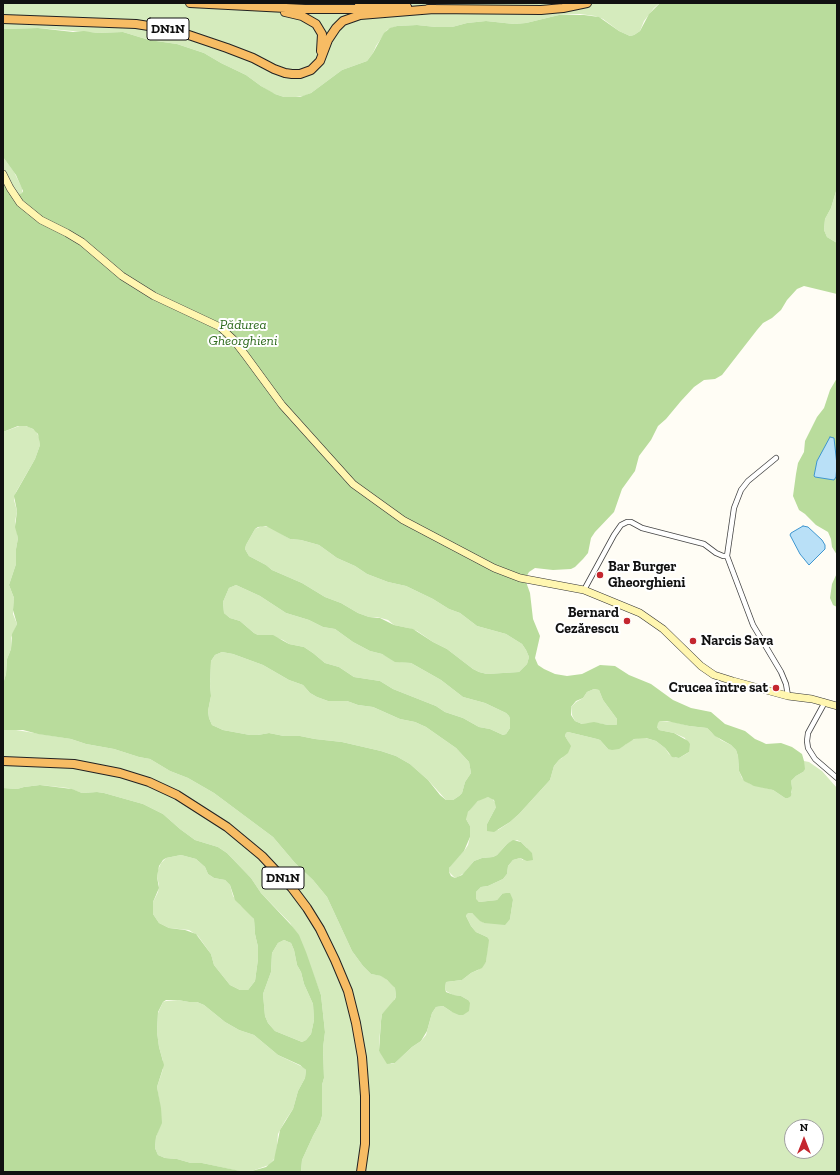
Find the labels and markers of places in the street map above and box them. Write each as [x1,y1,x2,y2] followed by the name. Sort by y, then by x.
[608,559,685,592] place label: Bar Burger Gheorghieni
[595,570,605,580] marker: Bar Burger Gheorghieni
[555,605,619,638] place label: Bernard Cezărescu
[622,616,632,626] marker: Bernard Cezărescu
[701,633,773,649] place label: Narcis Sava
[688,636,698,646] marker: Narcis Sava
[669,680,768,696] place label: Crucea între sat
[771,683,781,693] marker: Crucea între sat

